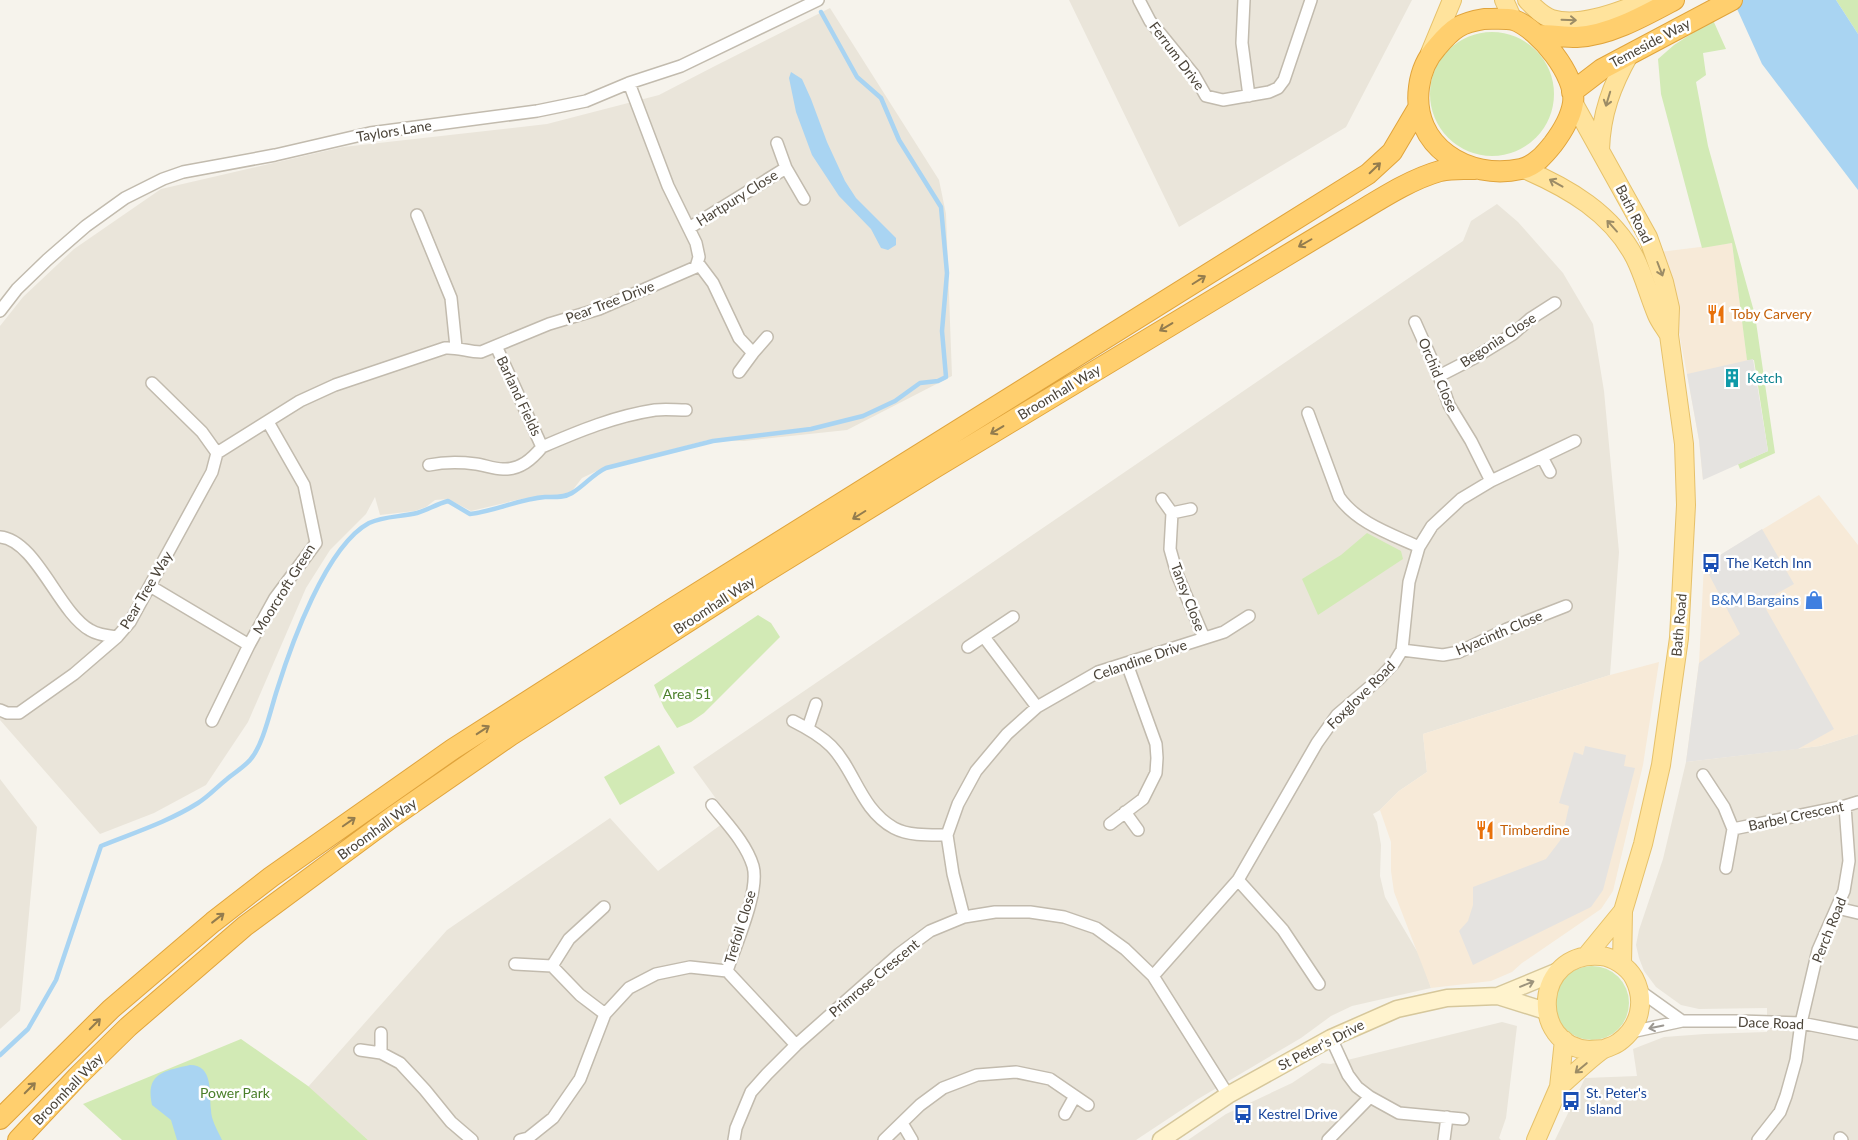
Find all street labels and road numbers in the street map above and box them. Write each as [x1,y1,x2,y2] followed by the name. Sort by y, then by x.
[1607,14,1694,71] street label: Temeside Way
[1146,18,1209,93] street label: Ferrum Drive
[355,116,433,145] street label: Taylors Lane
[693,166,781,229] street label: Hartpury Close
[1613,182,1656,246] street label: Bath Road
[563,277,657,326] street label: Pear Tree Drive
[1457,309,1539,370] street label: Begonia Close
[1415,335,1462,415] street label: Orchid Close
[494,353,545,439] street label: Barland Fields
[1014,360,1104,423] street label: Broomhall Way
[249,540,318,637] street label: Moorcroft Green
[116,547,176,632] street label: Pear Tree Way
[1168,560,1209,633] street label: Tansy Close
[670,572,758,637] street label: Broomhall Way
[1667,593,1690,657] street label: Bath Road
[1453,607,1545,658] street label: Hyacinth Close
[1091,636,1189,684] street label: Celandine Drive
[1323,657,1398,732] street label: Foxglove Road
[334,794,420,863] street label: Broomhall Way
[1747,797,1845,834] street label: Barbel Crescent
[720,888,759,966] street label: Trefoil Close
[1808,894,1849,965] street label: Perch Road
[825,935,922,1020] street label: Primrose Crescent
[1738,1013,1804,1032] street label: Dace Road
[1275,1016,1367,1074] street label: St Peter's Drive
[29,1049,107,1128] street label: Broomhall Way

